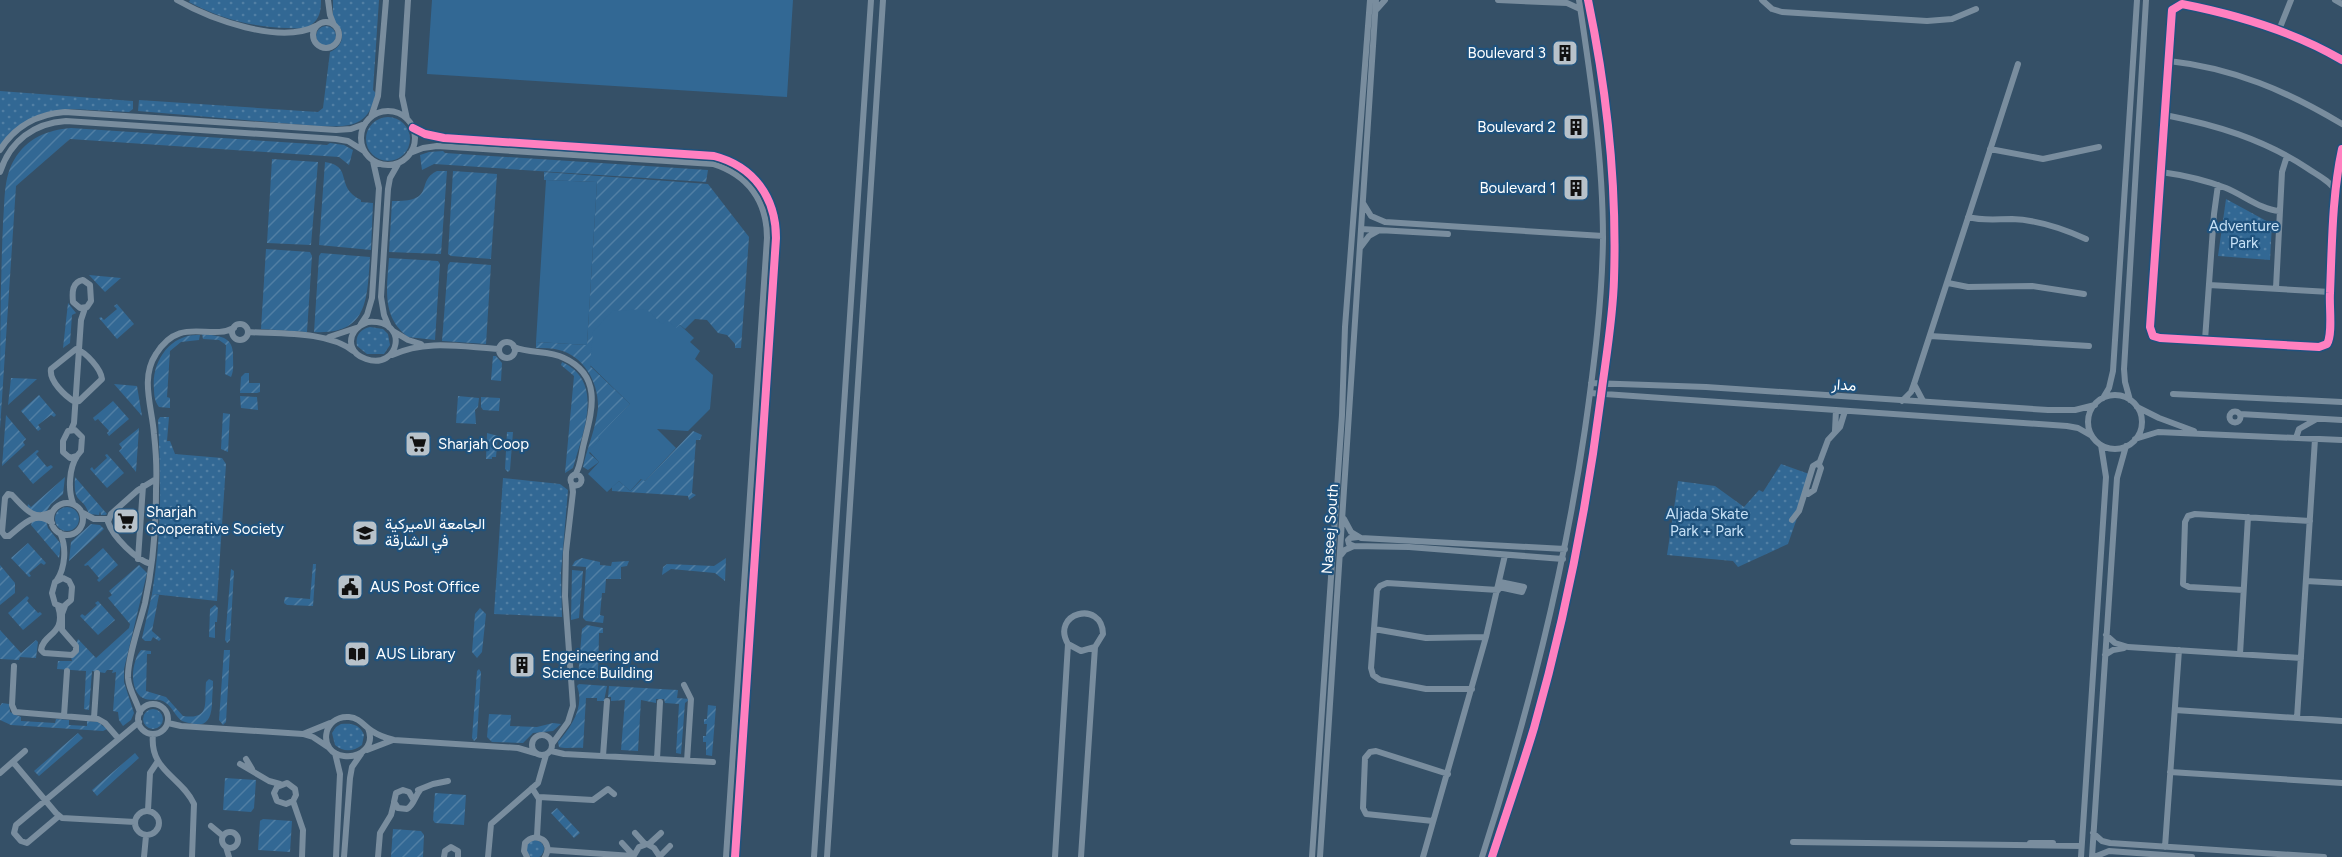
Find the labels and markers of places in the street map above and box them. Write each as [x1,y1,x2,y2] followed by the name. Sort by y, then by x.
[1550,38,1580,68] building icon: Boulevard 3
[1467,44,1546,62] place label: Boulevard 3
[1561,112,1591,142] building icon: Boulevard 2
[1477,118,1556,136] place label: Boulevard 2
[1561,173,1591,203] building icon: Boulevard 1
[1479,179,1556,197] place label: Boulevard 1
[403,429,433,459] supermarket icon: Sharjah Coop
[438,435,529,453] place label: Sharjah Coop
[146,503,284,538] place label: Sharjah Cooperative Society
[111,506,141,536] supermarket icon: Sharjah Cooperative Society
[385,515,485,554] place label: الجامعة الاميركية في الشارقة
[350,518,380,548] school or university icon: الجامعة الاميركية في الشارقة
[335,572,365,602] public building icon: AUS Post Office
[370,578,480,596] place label: AUS Post Office
[342,639,372,669] library icon: AUS Library
[376,645,456,663] place label: AUS Library
[542,647,659,682] place label: Engeineering and Science Building
[507,650,537,680] building icon: Engeineering and Science Building

